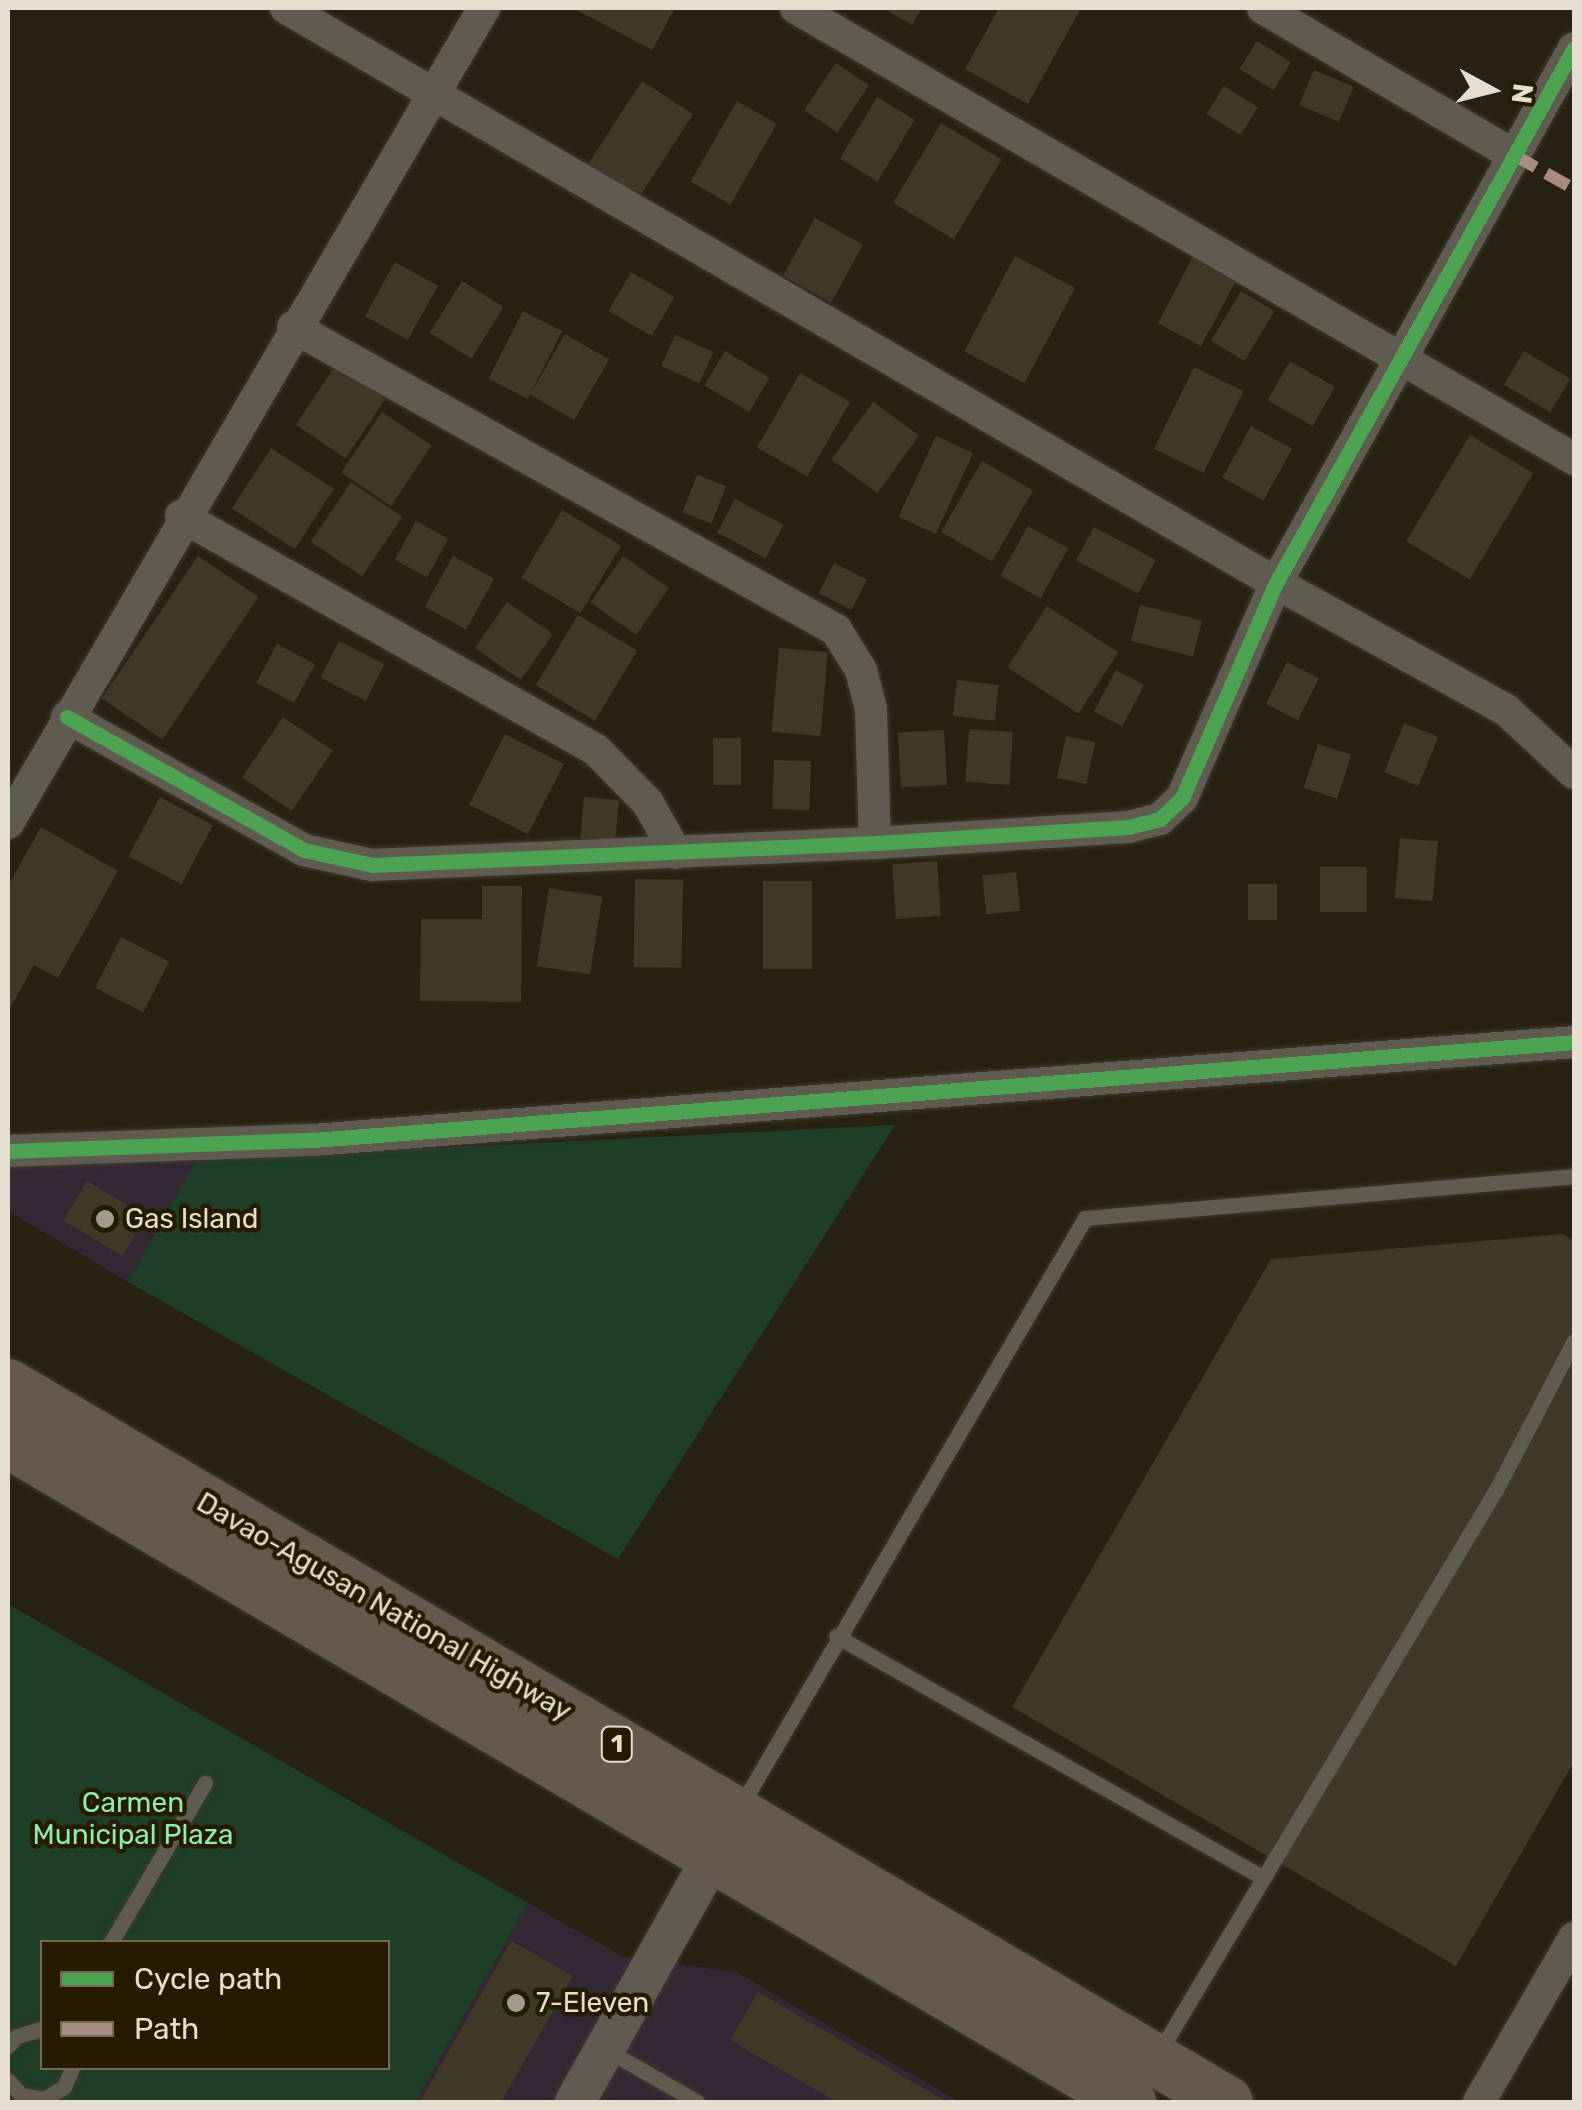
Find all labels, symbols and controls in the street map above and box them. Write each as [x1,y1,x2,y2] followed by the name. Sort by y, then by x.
[1442,40,1542,140] north arrow
[1505,82,1540,106] text: N
[125,1202,258,1236] place label: Gas Island
[94,1208,116,1230] marker: Gas Island
[191,1486,577,1728] street label: Davao-Agusan National Highway
[600,1724,634,1764] road number: 1
[33,1786,233,1852] park label: Carmen Municipal Plaza
[40,1940,390,2070] legend
[134,1961,282,1997] text: Cycle path
[536,1986,649,2020] place label: 7-Eleven
[505,1992,527,2014] marker: 7-Eleven
[134,2011,199,2047] text: Path

